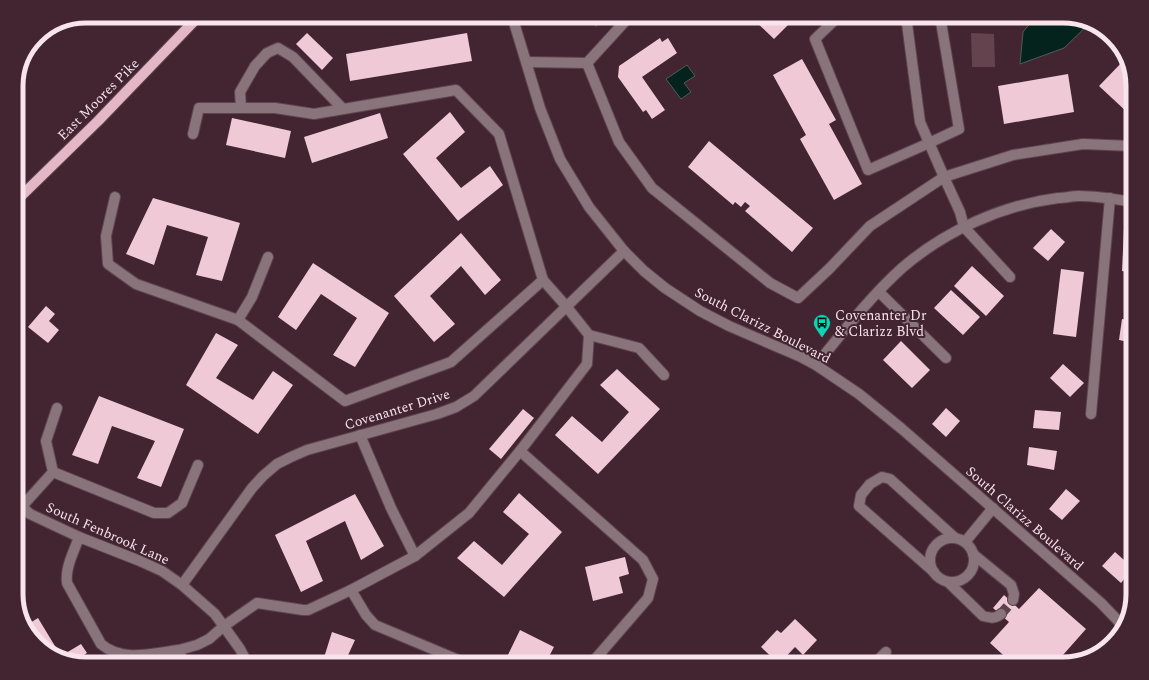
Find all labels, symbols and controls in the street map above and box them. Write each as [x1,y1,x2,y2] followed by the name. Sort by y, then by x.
[53,53,144,145] street label: East Moores Pike
[691,282,835,369] street label: South Clarizz Boulevard
[835,305,927,342] place label: Covenanter Dr & Clarizz Blvd
[812,313,832,338] bus stop icon: Covenanter Dr & Clarizz Blvd
[342,383,453,436] street label: Covenanter Drive
[961,461,1088,576] street label: South Clarizz Boulevard
[43,497,173,570] street label: South Fenbrook Lane

